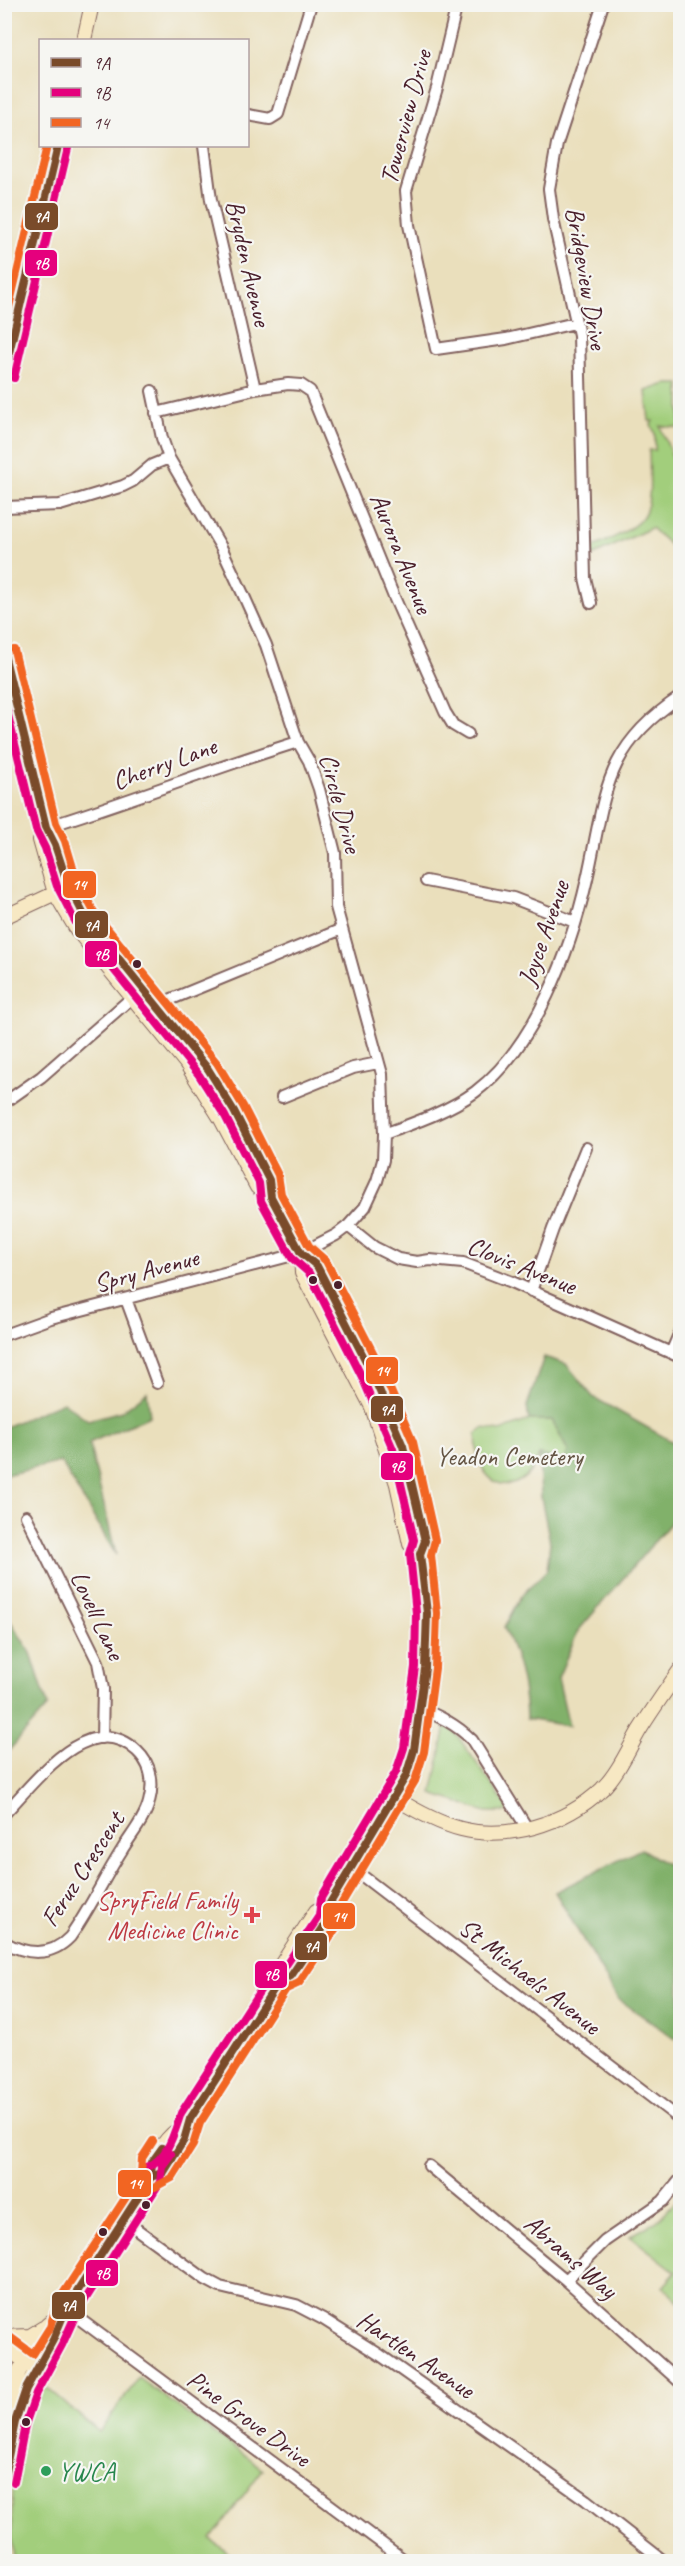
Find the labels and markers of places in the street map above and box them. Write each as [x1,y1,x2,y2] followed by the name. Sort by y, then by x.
[131,958,143,970] unlabelled marker
[307,1274,319,1286] unlabelled marker
[332,1279,344,1291] unlabelled marker
[97,1884,240,1947] place label: SpryField Family Medicine Clinic
[243,1906,261,1924] marker: SpryField Family Medicine Clinic
[140,2199,152,2211] unlabelled marker
[97,2226,109,2238] unlabelled marker
[20,2416,32,2428] unlabelled marker
[58,2455,117,2488] place label: YWCA
[39,2464,53,2478] marker: YWCA

